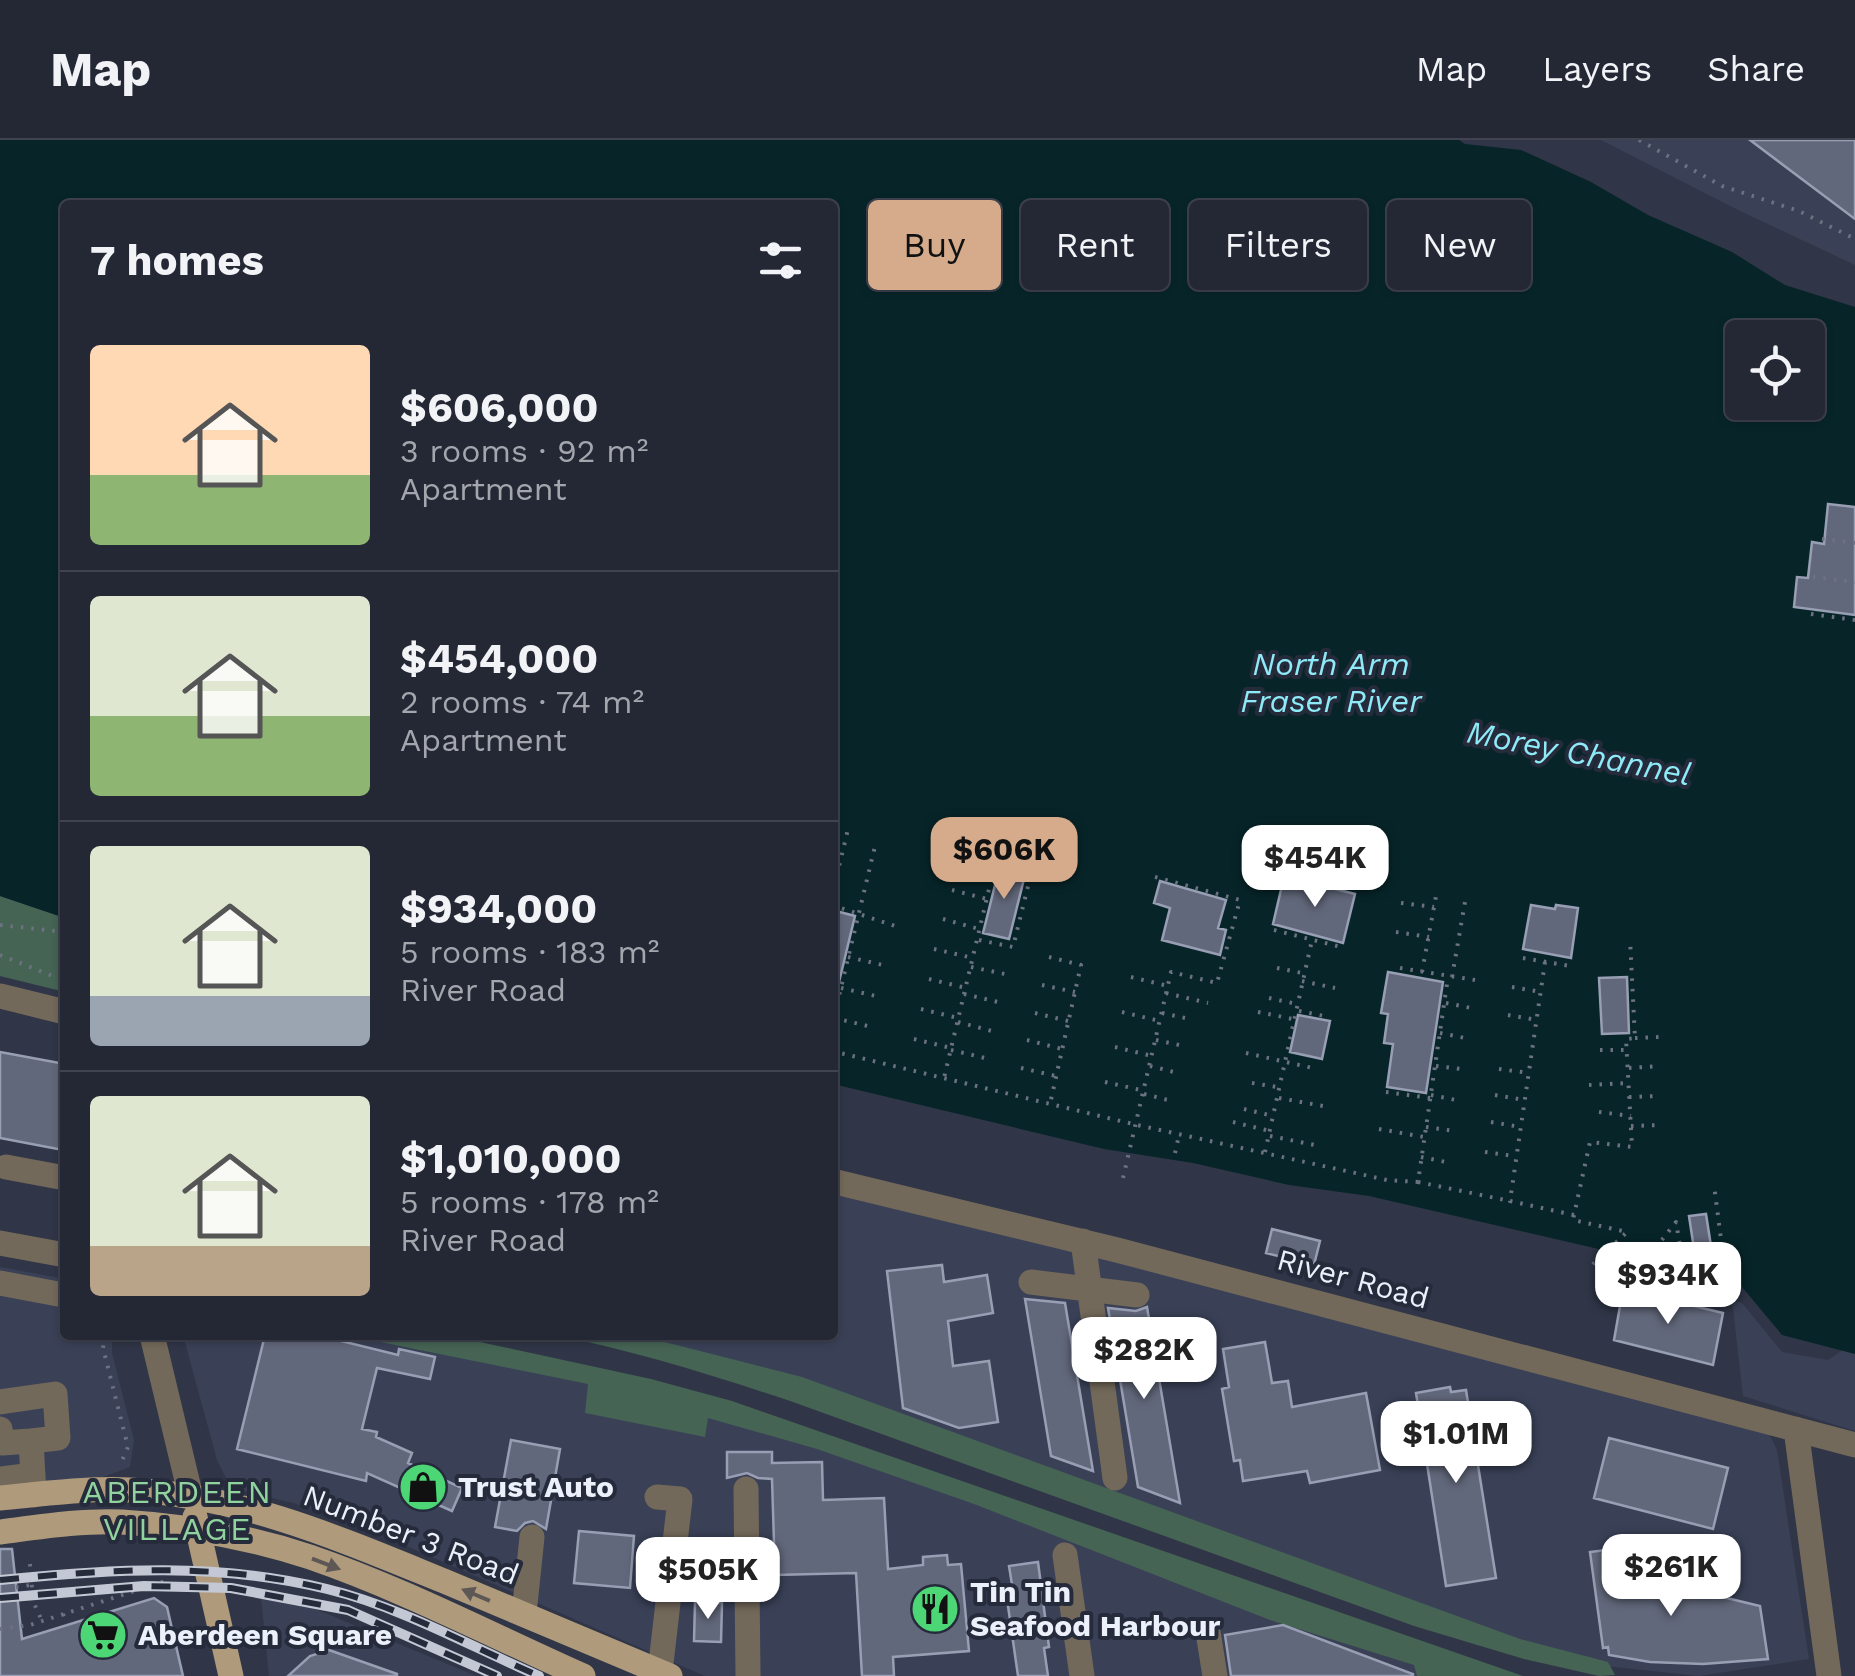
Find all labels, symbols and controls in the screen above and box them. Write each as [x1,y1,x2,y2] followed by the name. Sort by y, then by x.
[50,41,151,98] text: Map
[1416,48,1487,90] text: Map
[1542,48,1652,90] text: Layers
[1707,48,1805,90] text: Share
[868,200,1001,290] chip: Buy
[1021,200,1169,290] chip: Rent
[1189,200,1367,290] chip: Filters
[1387,200,1531,290] chip: New
[753,233,808,288] icon: filters
[90,236,264,285] text: 7 homes
[1725,320,1825,420] map controls
[1725,320,1825,420] button: locate
[400,383,599,432] text: $606,000
[170,385,290,505] icon: home
[400,432,648,470] text: 3 rooms · 92 m²
[400,470,567,508] text: Apartment
[400,634,598,683] text: $454,000
[170,636,290,756] icon: home
[1240,645,1423,720] water label: North Arm Fraser River
[400,683,644,721] text: 2 rooms · 74 m²
[1464,713,1694,793] water label: Morey Channel
[400,721,567,759] text: Apartment
[934,817,1074,902] pin: $606K
[1245,825,1385,910] pin: $454K
[953,830,1055,868] text: $606K
[1264,838,1366,876] text: $454K
[400,884,597,933] text: $934,000
[170,886,290,1006] icon: home
[400,933,660,971] text: 5 rooms · 183 m²
[400,971,566,1009] text: River Road
[400,1134,622,1183] text: $1,010,000
[170,1136,290,1256] icon: home
[400,1183,659,1221] text: 5 rooms · 178 m²
[400,1221,566,1259] text: River Road
[1273,1241,1433,1316] street label: River Road
[1598,1242,1738,1327] pin: $934K
[1617,1255,1719,1293] text: $934K
[1074,1317,1214,1402] pin: $282K
[1094,1330,1194,1368] text: $282K
[1375,1401,1537,1486] pin: $1.01M
[1403,1414,1509,1452] text: $1.01M
[397,1461,449,1513] shop icon: Trust Auto
[458,1469,614,1504] place label: Trust Auto
[82,1473,274,1548] district label: ABERDEEN VILLAGE
[299,1477,524,1592] street label: Number 3 Road
[1601,1534,1741,1619] pin: $261K
[638,1537,778,1622] pin: $505K
[1624,1547,1718,1585] text: $261K
[658,1550,758,1588] text: $505K
[311,1556,341,1572] one-way arrow
[970,1574,1220,1643] place label: Tin Tin Seafood Harbour
[909,1583,961,1635] restaurant icon: Tin Tin Seafood Harbour
[461,1586,491,1602] one-way arrow
[77,1609,129,1661] supermarket icon: Aberdeen Square
[138,1617,392,1652] place label: Aberdeen Square

